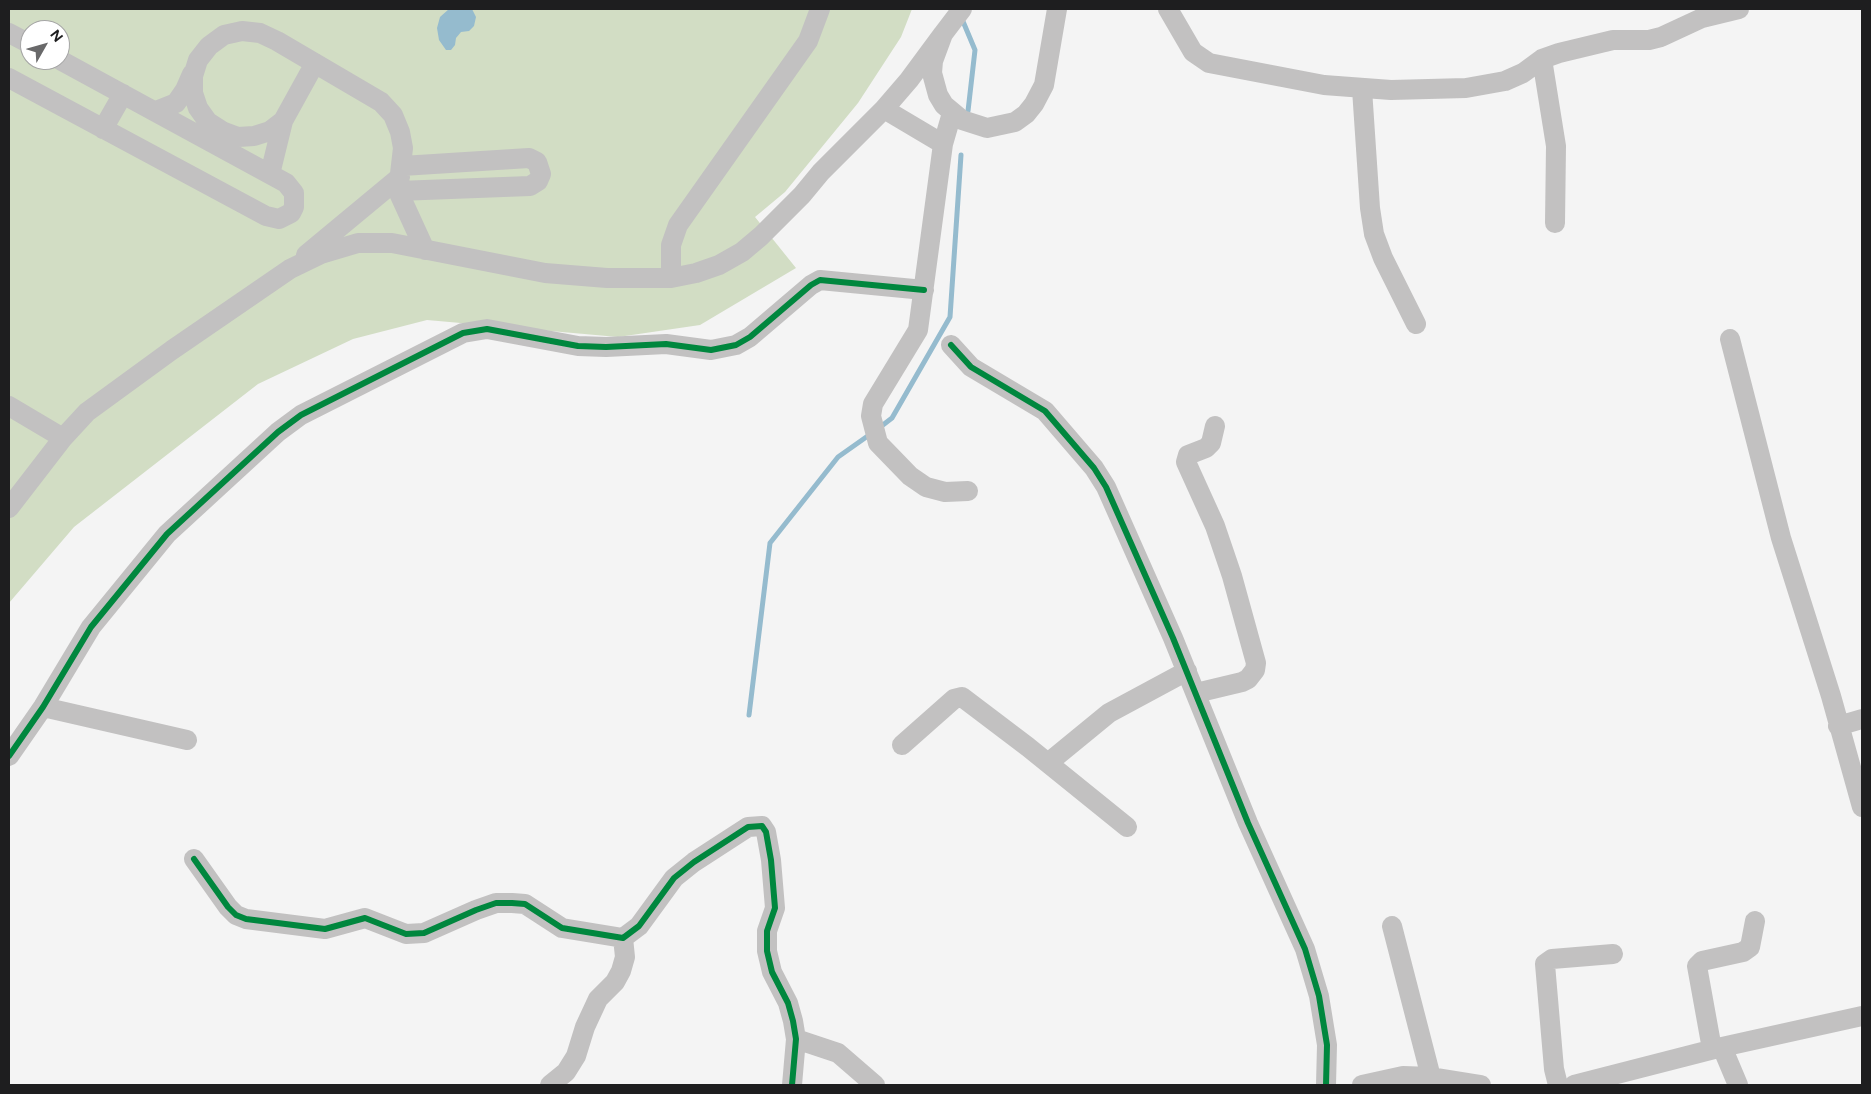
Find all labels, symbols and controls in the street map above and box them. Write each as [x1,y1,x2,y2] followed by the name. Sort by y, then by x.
[20,20,70,70] north arrow
[46,27,66,46] text: N

